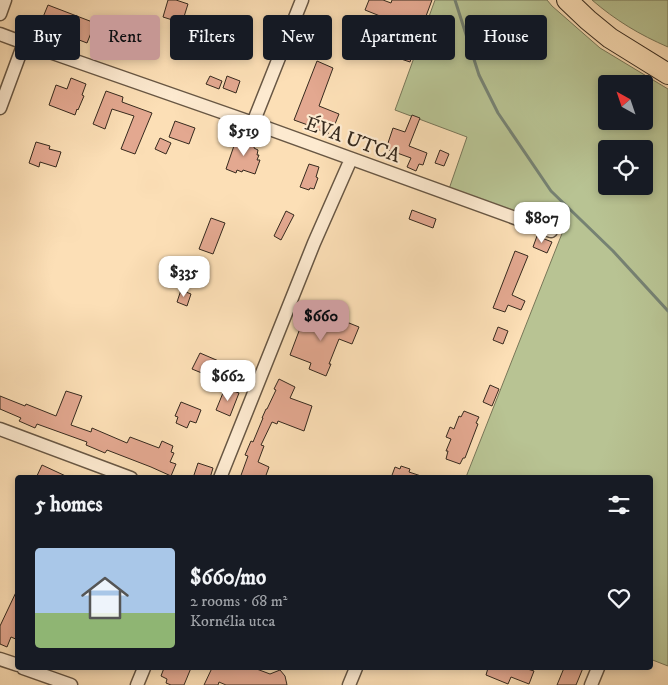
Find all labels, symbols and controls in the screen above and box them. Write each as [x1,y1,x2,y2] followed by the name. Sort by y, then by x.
[15,15,80,60] chip: Buy
[90,15,160,60] chip: Rent
[170,15,253,60] chip: Filters
[263,15,332,60] chip: New
[342,15,455,60] chip: Apartment
[465,15,547,60] chip: House
[598,75,652,130] north arrow
[598,75,653,195] map controls
[301,112,404,169] street label: ÉVA UTCA
[214,114,274,157] pin: $519
[229,121,259,141] text: $519
[598,140,653,195] button: locate
[512,202,572,244] pin: $807
[525,208,559,228] text: $807
[154,256,214,298] pin: $335
[170,262,198,282] text: $335
[291,300,351,342] pin: $660
[304,306,338,326] text: $660
[198,360,258,402] pin: $662
[211,366,245,386] text: $662
[605,491,633,519] icon: filters
[35,492,103,518] text: 5 homes
[190,565,266,591] text: $660/mo
[75,568,135,628] icon: home
[605,584,633,612] icon: heart
[190,591,287,611] text: 2 rooms · 68 m²
[190,611,275,631] text: Kornélia utca

